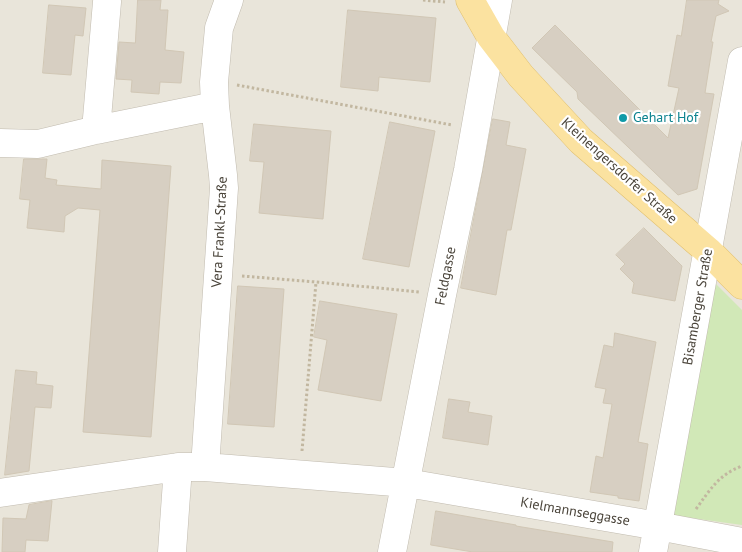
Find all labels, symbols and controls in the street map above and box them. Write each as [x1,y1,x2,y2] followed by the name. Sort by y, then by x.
[633,110,698,126] place label: Gehart Hof
[617,112,629,124] marker: Gehart Hof
[558,115,680,227] street label: Kleinengersdorfer Straße
[209,176,231,288] street label: Vera Frankl-Straße
[432,245,460,307] street label: Feldgasse
[679,247,717,367] street label: Bisamberger Straße
[519,494,631,530] street label: Kielmannseggasse

